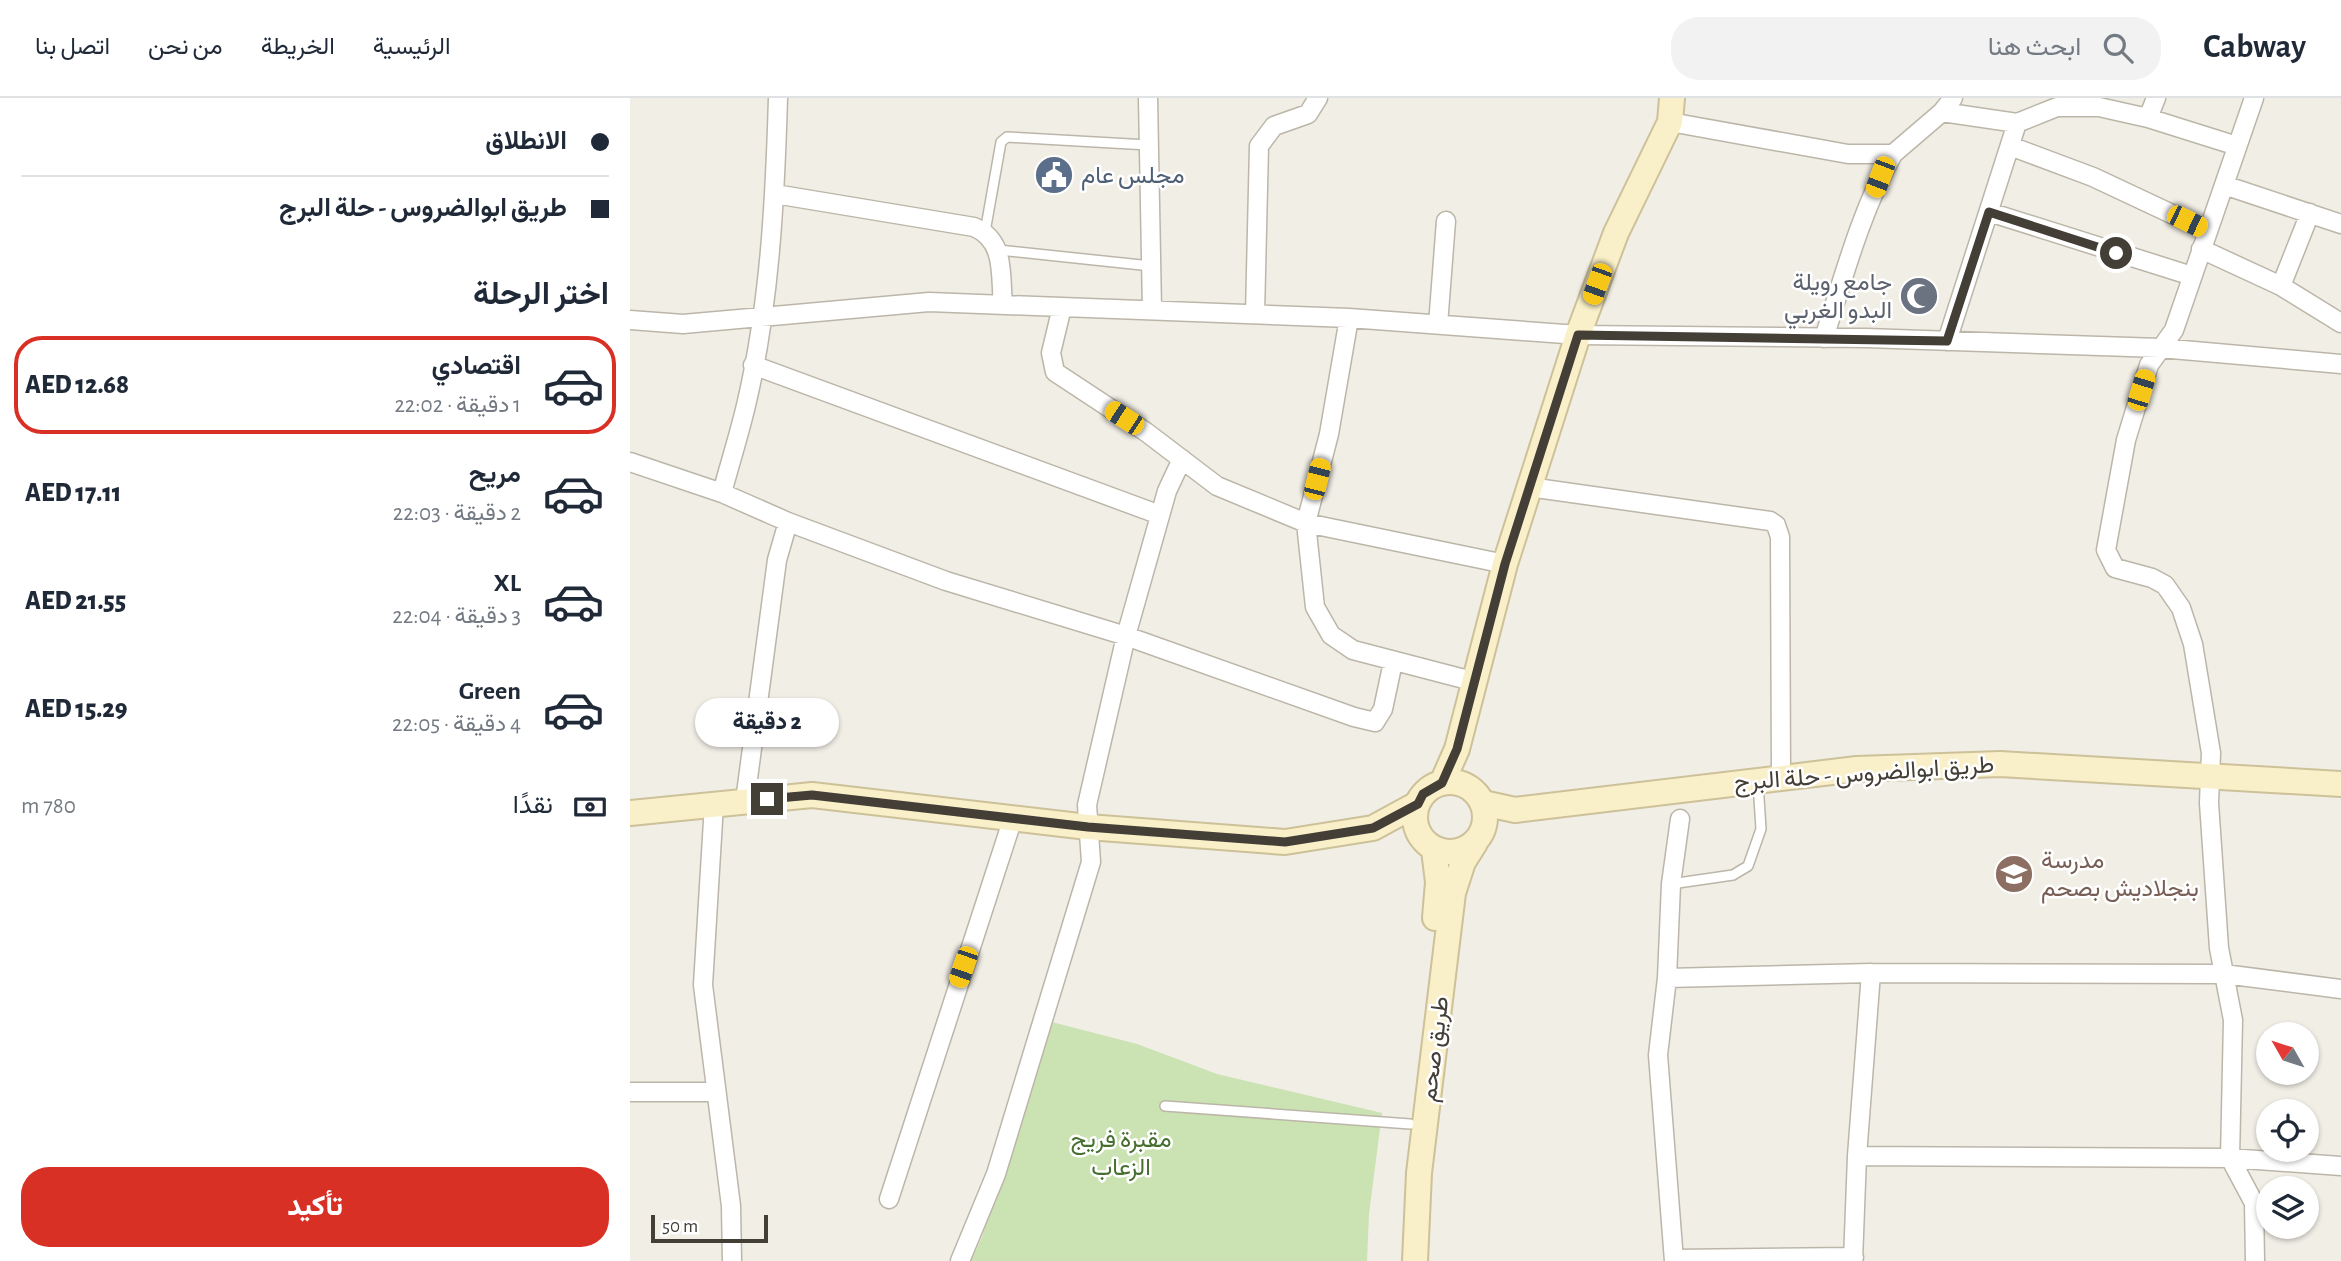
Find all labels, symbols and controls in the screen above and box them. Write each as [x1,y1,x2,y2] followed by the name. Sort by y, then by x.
[1671,17,2161,80] search box
[2099,29,2137,67] icon: search
[2203,31,2306,64] text: Cabway
[1988,34,2081,60] text: ابحث هنا
[35,35,110,59] text: اتصل بنا
[148,35,223,59] text: من نحن
[261,35,335,59] text: الخريطة
[373,35,450,59] text: الرئيسية
[485,128,567,154] text: الانطلاق
[1033,154,1075,196] public building icon: مجلس عام
[1863,154,1898,200] car
[1081,164,1185,191] place label: مجلس عام
[279,195,567,221] text: طريق ابوالضروس - حلة البرج
[2164,202,2211,240] car
[2100,237,2132,269] route start
[1580,261,1615,307] car
[1784,271,1892,329] place label: جامع رويلة البدو الغربي
[1898,275,1940,317] mosque icon: جامع رويلة البدو الغربي
[473,278,609,310] text: اختر الرحلة
[432,353,521,379] text: اقتصادي
[542,354,605,417] icon: car
[2125,367,2158,413] car
[25,372,129,398] text: AED 12.68
[394,394,521,417] text: 1 دقيقة · 22:02
[1101,398,1148,438] car
[1302,456,1333,502] car
[469,461,521,487] text: مريح
[542,462,605,525] icon: car
[25,480,121,506] text: AED 17.11
[393,502,521,525] text: 2 دقيقة · 22:03
[494,570,521,596] text: XL
[542,570,605,633] icon: car
[25,588,126,614] text: AED 21.55
[392,605,521,628] text: 3 دقيقة · 22:04
[459,678,521,704] text: Green
[542,678,605,741] icon: car
[25,696,127,722] text: AED 15.29
[695,698,839,746] callout: 2 دقيقة
[733,711,801,734] text: 2 دقيقة
[392,713,521,736] text: 4 دقيقة · 22:05
[1733,753,1995,798] street label: طريق ابوالضروس - حلة البرج
[751,783,783,815] route end
[571,788,609,826] icon: cash
[513,792,553,818] text: نقدًا
[21,795,76,818] text: 780 m
[2041,849,2199,904] place label: مدرسة بنجلاديش بصحم
[1993,853,2035,895] school or university icon: مدرسة بنجلاديش بصحم
[947,944,980,990] car
[1417,995,1456,1104] street label: طريق صحم
[2256,1022,2319,1085] north arrow
[2256,1022,2319,1239] map controls
[2256,1099,2319,1162] button: locate
[1070,1128,1172,1182] park label: مقبرة فريج الزعاب
[21,1167,609,1247] button: تأكيد
[2256,1176,2319,1239] button: layers
[651,1212,768,1244] scale bar
[662,1217,698,1236] text: 50 m

